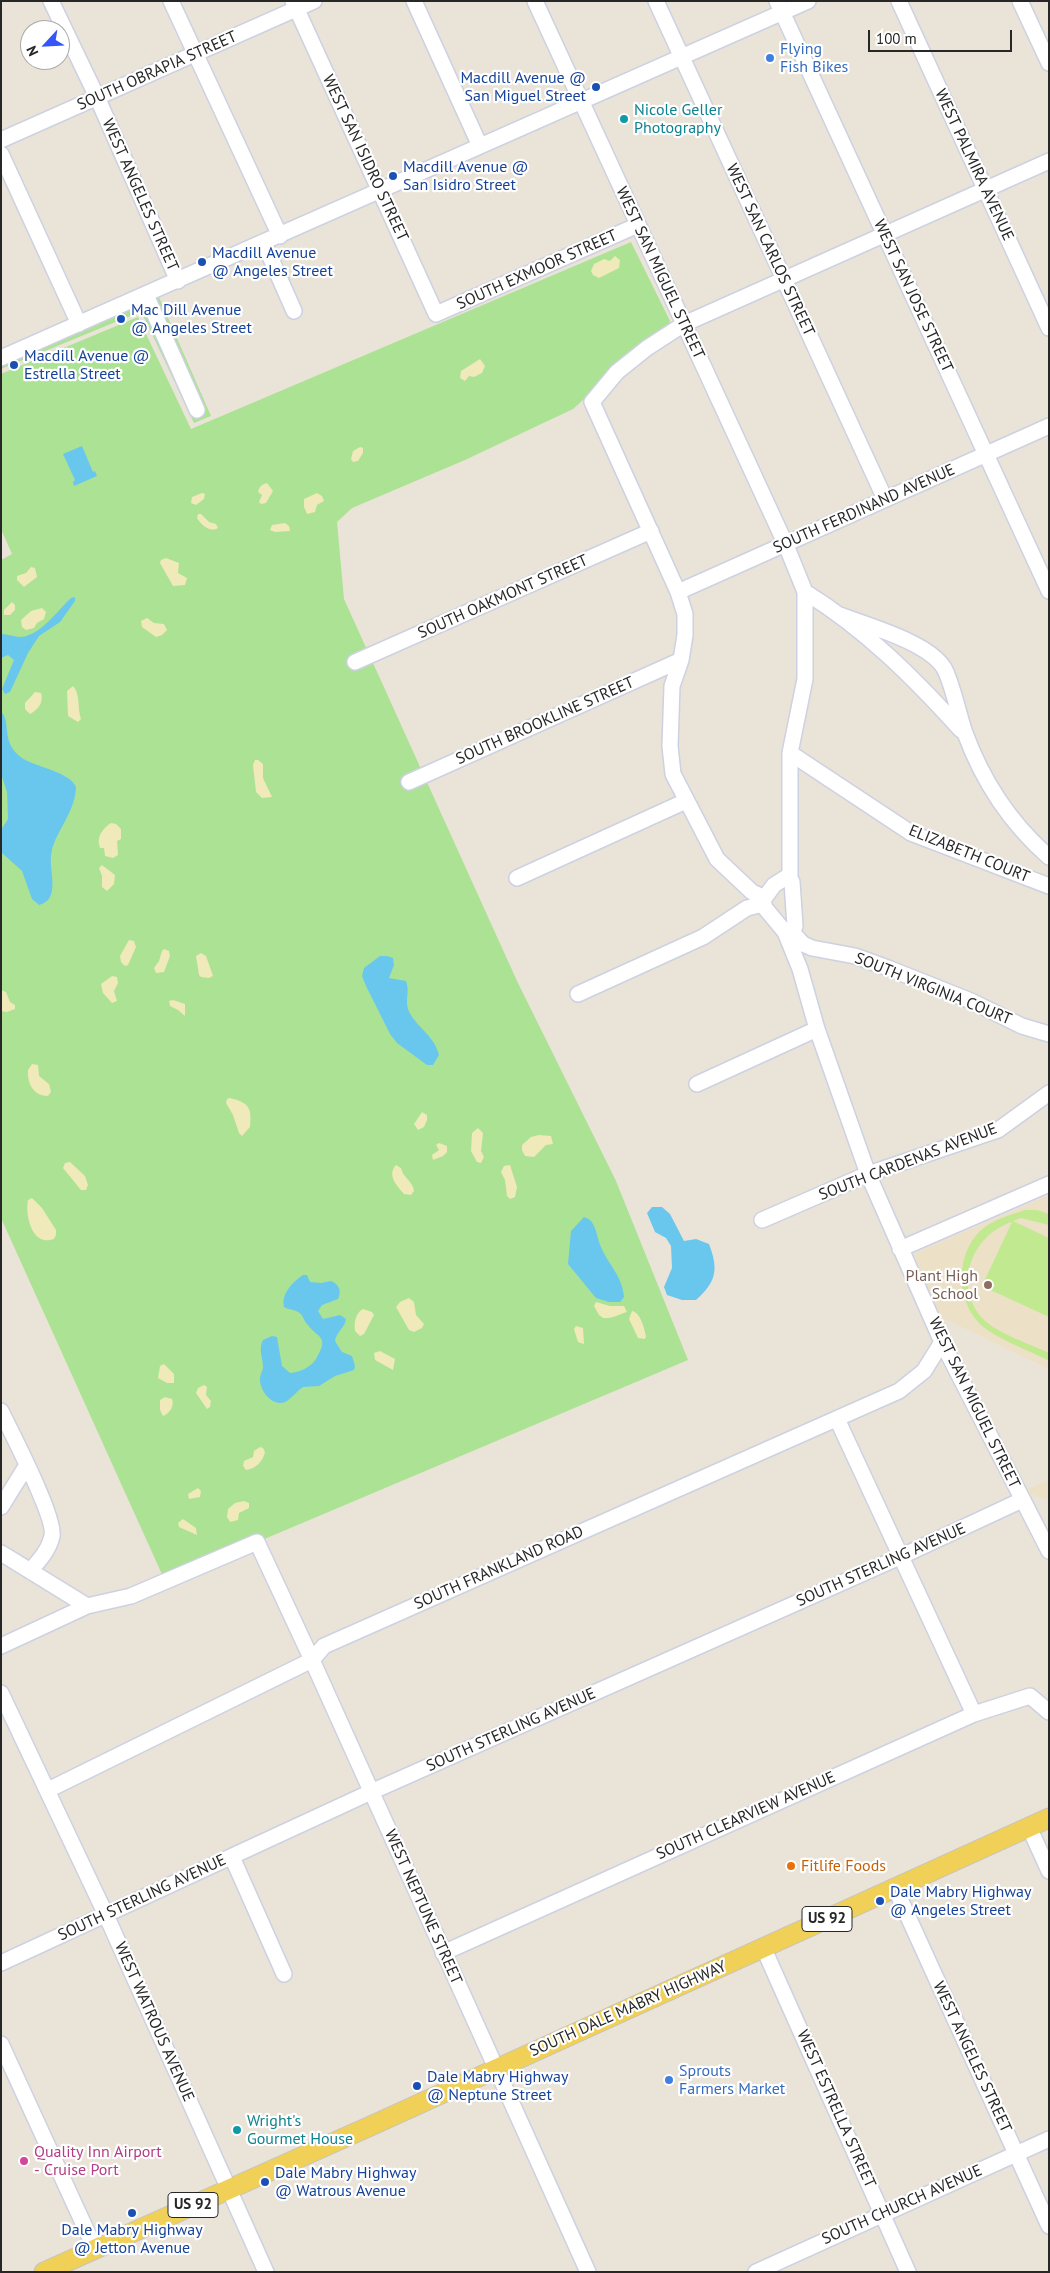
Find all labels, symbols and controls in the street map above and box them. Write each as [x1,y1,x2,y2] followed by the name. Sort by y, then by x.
[20,20,70,70] north arrow
[870,20,1014,52] scale bar
[74,27,240,115] street label: SOUTH OBRAPIA STREET
[876,29,917,48] text: 100 m
[780,39,848,77] place label: Flying Fish Bikes
[22,43,42,59] text: N
[764,52,776,64] marker: Flying Fish Bikes
[460,68,586,106] place label: Macdill Avenue @ San Miguel Street
[318,72,412,244] street label: WEST SAN ISIDRO STREET
[590,81,602,93] marker: Macdill Avenue @ San Miguel Street
[930,86,1018,244] street label: WEST PALMIRA AVENUE
[634,100,722,138] place label: Nicole Geller Photography
[618,113,630,125] marker: Nicole Geller Photography
[98,116,182,274] street label: WEST ANGELES STREET
[403,157,529,195] place label: Macdill Avenue @ San Isidro Street
[722,161,818,339] street label: WEST SAN CARLOS STREET
[387,170,399,182] marker: Macdill Avenue @ San Isidro Street
[612,184,708,362] street label: WEST SAN MIGUEL STREET
[869,217,957,375] street label: WEST SAN JOSE STREET
[454,226,620,314] street label: SOUTH EXMOOR STREET
[212,243,333,281] place label: Macdill Avenue @ Angeles Street
[196,256,208,268] marker: Macdill Avenue @ Angeles Street
[131,300,252,338] place label: Mac Dill Avenue @ Angeles Street
[115,313,127,325] marker: Mac Dill Avenue @ Angeles Street
[24,346,150,384] place label: Macdill Avenue @ Estrella Street
[8,359,20,371] marker: Macdill Avenue @ Estrella Street
[770,460,958,558] street label: SOUTH FERDINAND AVENUE
[415,551,591,643] street label: SOUTH OAKMONT STREET
[453,673,637,769] street label: SOUTH BROOKLINE STREET
[906,821,1032,887] street label: ELIZABETH COURT
[852,949,1014,1029] street label: SOUTH VIRGINIA COURT
[816,1119,1000,1205] street label: SOUTH CARDENAS AVENUE
[906,1266,978,1304] place label: Plant High School
[982,1279,994,1291] marker: Plant High School
[924,1314,1024,1492] street label: WEST SAN MIGUEL STREET
[793,1519,969,1611] street label: SOUTH STERLING AVENUE
[411,1522,587,1614] street label: SOUTH FRANKLAND ROAD
[423,1684,599,1776] street label: SOUTH STERLING AVENUE
[654,1768,838,1864] street label: SOUTH CLEARVIEW AVENUE
[380,1827,466,1987] street label: WEST NEPTUNE STREET
[55,1851,229,1945] street label: SOUTH STERLING AVENUE
[801,1856,886,1876] place label: Fitlife Foods
[785,1860,797,1872] marker: Fitlife Foods
[890,1882,1031,1920] place label: Dale Mabry Highway @ Angeles Street
[874,1895,886,1907] marker: Dale Mabry Highway @ Angeles Street
[802,1906,852,1932] road number: US 92
[110,1939,198,2105] street label: WEST WATROUS AVENUE
[527,1957,729,2061] street label: SOUTH DALE MABRY HIGHWAY
[929,1978,1015,2136] street label: WEST ANGELES STREET
[793,2027,879,2191] street label: WEST ESTRELLA STREET
[679,2061,785,2099] place label: Sprouts Farmers Market
[427,2067,568,2105] place label: Dale Mabry Highway @ Neptune Street
[663,2074,675,2086] marker: Sprouts Farmers Market
[411,2080,423,2092] marker: Dale Mabry Highway @ Neptune Street
[247,2111,353,2149] place label: Wright's Gourmet House
[231,2124,243,2136] marker: Wright's Gourmet House
[34,2142,162,2180] place label: Quality Inn Airport - Cruise Port
[18,2155,30,2167] marker: Quality Inn Airport - Cruise Port
[819,2161,985,2249] street label: SOUTH CHURCH AVENUE
[275,2163,416,2201] place label: Dale Mabry Highway @ Watrous Avenue
[259,2176,271,2188] marker: Dale Mabry Highway @ Watrous Avenue
[168,2192,218,2218] road number: US 92
[126,2207,138,2219] marker: Dale Mabry Highway @ Jetton Avenue
[61,2220,203,2258] place label: Dale Mabry Highway @ Jetton Avenue

